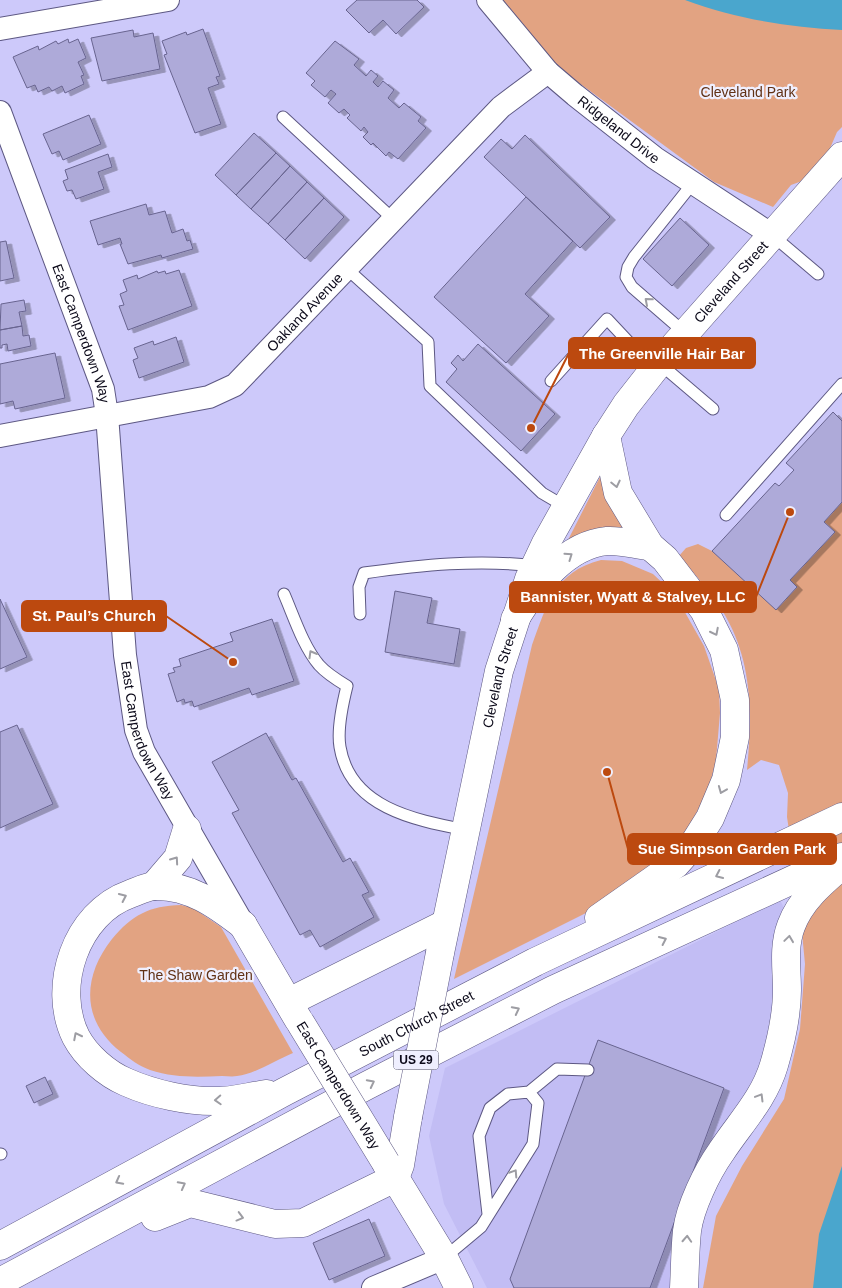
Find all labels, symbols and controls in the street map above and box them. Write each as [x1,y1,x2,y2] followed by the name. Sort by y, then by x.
[701,84,796,100] park label: Cleveland Park
[575,92,663,167] street label: Ridgeland Drive
[690,238,771,326] street label: Cleveland Street
[49,262,113,404] street label: East Camperdown Way
[263,269,346,355] street label: Oakland Avenue
[645,298,654,307] one-way arrow
[569,338,755,368] callout: The Greenville Hair Bar
[579,345,745,362] text: The Greenville Hair Bar
[610,479,621,488] one-way arrow
[563,553,573,562] one-way arrow
[510,582,756,612] callout: Bannister, Wyatt & Stalvey, LLC
[520,588,746,605] text: Bannister, Wyatt & Stalvey, LLC
[22,601,166,631] callout: St. Paul’s Church
[32,607,156,624] text: St. Paul’s Church
[479,625,521,729] street label: Cleveland Street
[709,627,719,636] one-way arrow
[308,650,318,659] one-way arrow
[118,660,178,802] street label: East Camperdown Way
[718,785,728,793] one-way arrow
[628,834,836,864] callout: Sue Simpson Garden Park
[638,840,827,857] text: Sue Simpson Garden Park
[169,856,178,866] one-way arrow
[715,869,724,880] one-way arrow
[118,894,127,904] one-way arrow
[658,935,667,946] one-way arrow
[783,935,793,943] one-way arrow
[139,967,253,983] park label: The Shaw Garden
[356,987,476,1060] street label: South Church Street
[511,1006,520,1016] one-way arrow
[294,1018,384,1152] street label: East Camperdown Way
[73,1033,83,1042] one-way arrow
[394,1050,438,1070] road number: US 29
[366,1079,375,1089] one-way arrow
[753,1093,763,1102] one-way arrow
[214,1095,222,1106] one-way arrow
[508,1169,517,1179] one-way arrow
[116,1175,125,1185] one-way arrow
[177,1181,186,1191] one-way arrow
[236,1211,244,1221] one-way arrow
[681,1235,692,1243] one-way arrow

